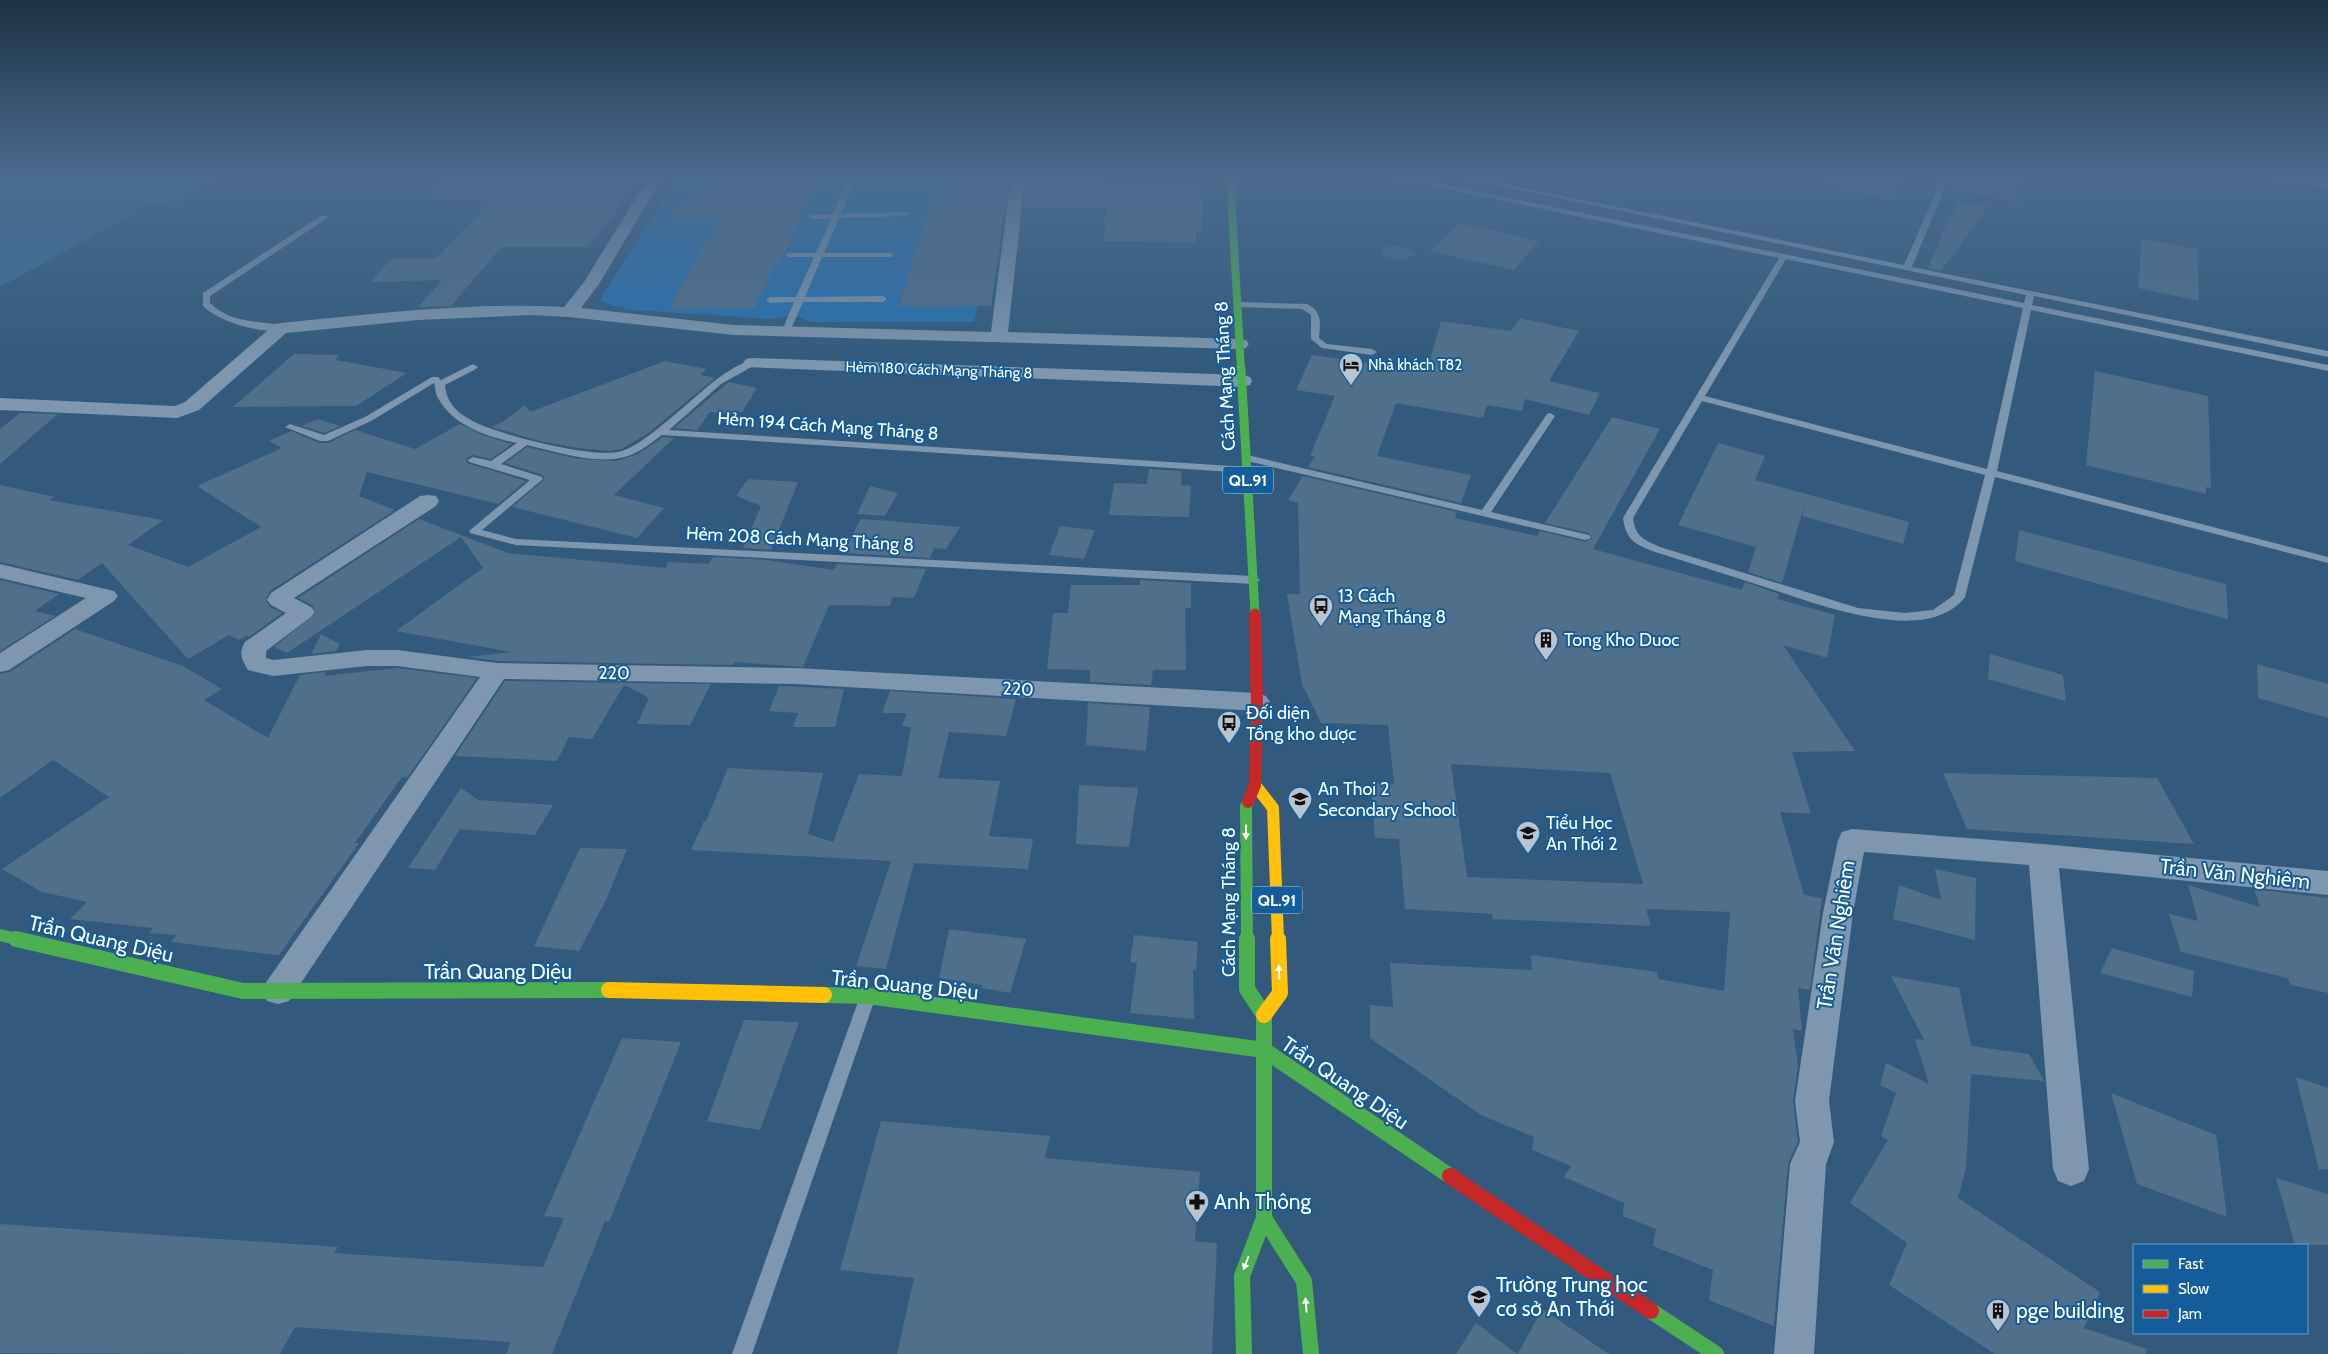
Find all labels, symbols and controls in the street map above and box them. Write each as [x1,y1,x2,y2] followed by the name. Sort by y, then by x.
[1210,301,1240,451] street label: Cách Mạng Tháng 8
[1338,352,1364,386] hotel icon: Nhà khách T82
[1368,356,1462,374] place label: Nhà khách T82
[845,358,1033,382] street label: Hẻm 180 Cách Mạng Tháng 8
[717,407,939,445] street label: Hẻm 194 Cách Mạng Tháng 8
[1223,466,1273,494] road number: QL.91
[685,522,915,556] street label: Hẻm 208 Cách Mạng Tháng 8
[1338,585,1446,628] place label: 13 Cách Mạng Tháng 8
[1308,593,1334,627] bus stop icon: 13 Cách Mạng Tháng 8
[1533,627,1559,661] building icon: Tong Kho Duoc
[1564,629,1680,651] place label: Tong Kho Duoc
[598,662,630,684] street label: 220
[1002,677,1034,701] street label: 220
[1246,702,1356,745] place label: Đối diện Tổng kho dược
[1216,710,1242,744] bus stop icon: Đối diện Tổng kho dược
[1318,778,1456,821] place label: An Thoi 2 Secondary School
[1287,786,1313,820] school or university icon: An Thoi 2 Secondary School
[1546,812,1618,855] place label: Tiểu Học An Thới 2
[1515,820,1541,854] school or university icon: Tiểu Học An Thới 2
[1242,824,1250,840] one-way arrow
[1218,827,1240,977] street label: Cách Mạng Tháng 8
[2159,853,2311,894] street label: Trần Văn Nghiêm
[1811,858,1860,1011] street label: Trần Văn Nghiêm
[1252,886,1302,914] road number: QL.91
[26,910,176,967] street label: Trần Quang Diệu
[424,959,572,984] street label: Trần Quang Diệu
[1275,963,1283,979] one-way arrow
[830,964,980,1005] street label: Trần Quang Diệu
[1277,1031,1414,1134] street label: Trần Quang Diệu
[1184,1189,1210,1223] pharmacy icon: Anh Thông
[1214,1189,1312,1214] place label: Anh Thông
[2133,1244,2308,1334] legend
[2178,1255,2203,1273] text: Fast
[1242,1256,1250,1271] one-way arrow
[1496,1272,1648,1321] place label: Trường Trung học cơ sở An Thới
[2178,1280,2209,1298] text: Slow
[1466,1284,1492,1318] school or university icon: Trường Trung học cơ sở An Thới
[1302,1297,1310,1313] one-way arrow
[1985,1298,2011,1332] building icon: pge building
[2016,1298,2124,1323] place label: pge building
[2177,1305,2202,1323] text: Jam

